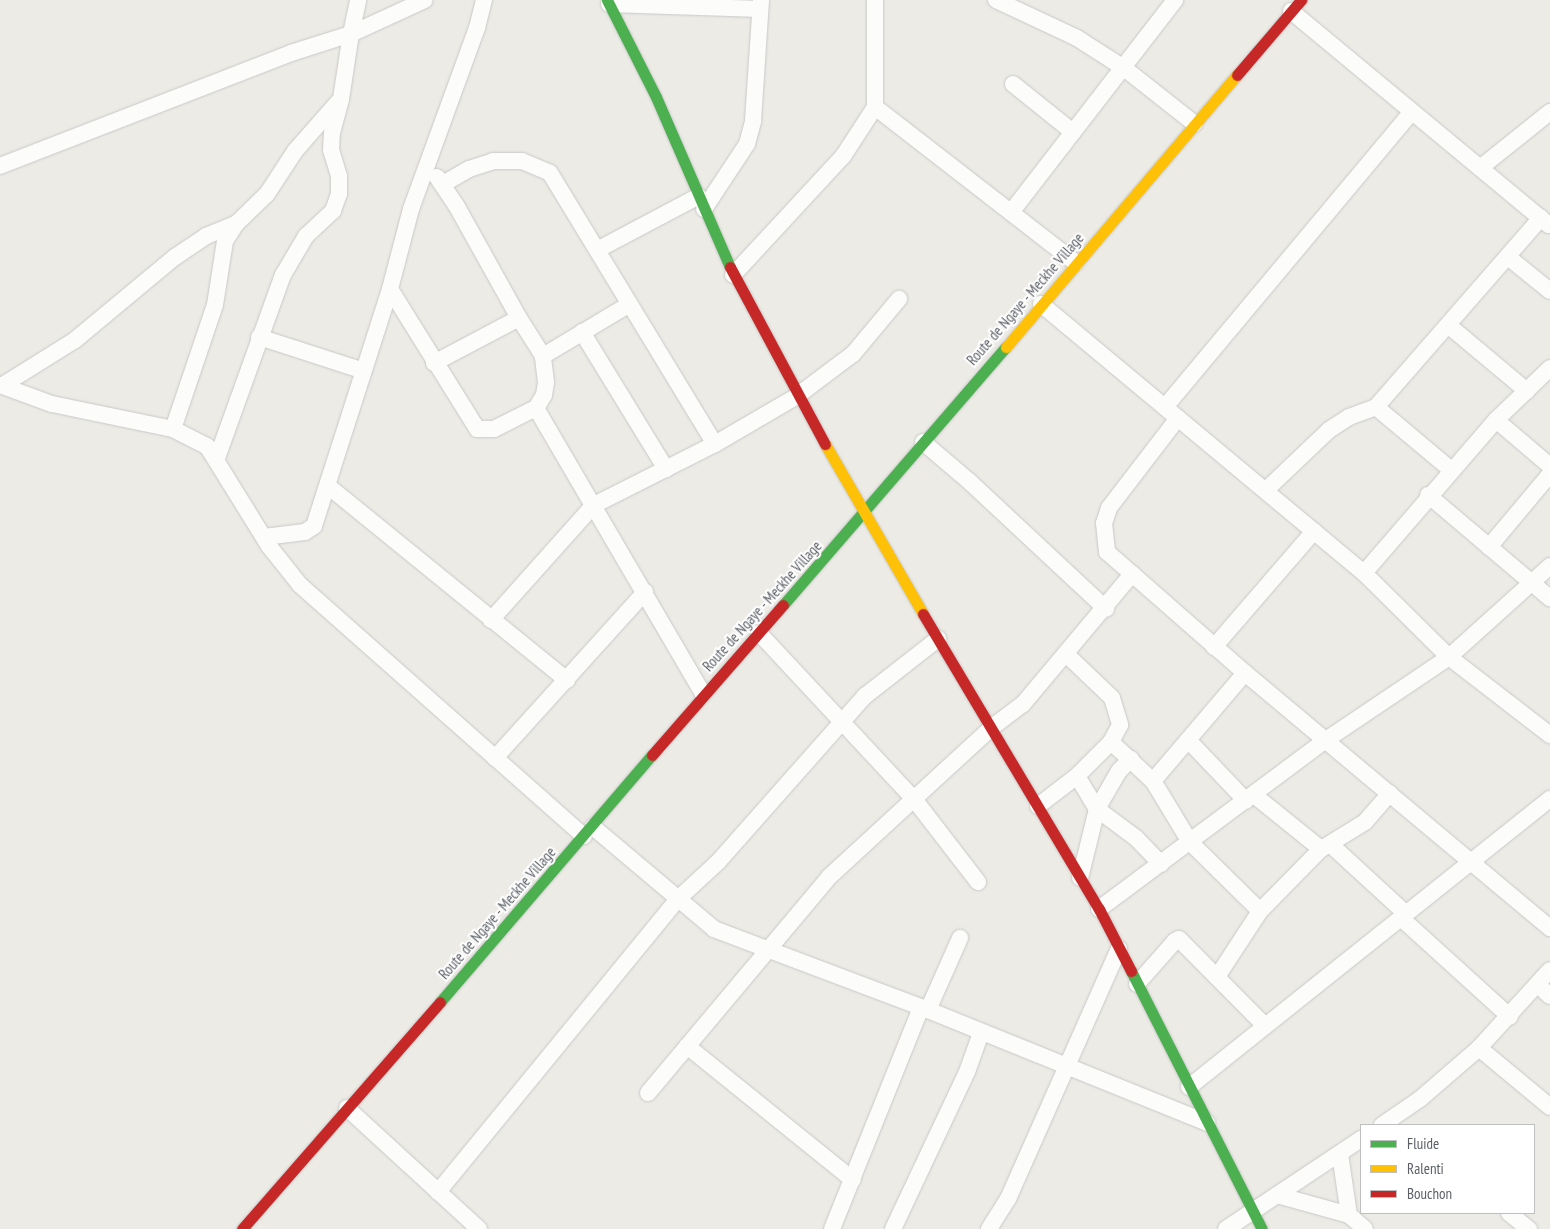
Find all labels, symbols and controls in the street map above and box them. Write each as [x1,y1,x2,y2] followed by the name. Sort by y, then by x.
[962,229,1088,369] street label: Route de Ngaye - Meckhe Village
[698,537,826,675] street label: Route de Ngaye - Meckhe Village
[434,843,560,983] street label: Route de Ngaye - Meckhe Village
[1360,1124,1535,1214] legend
[1407,1134,1439,1153] text: Fluide
[1407,1159,1444,1178] text: Ralenti
[1407,1184,1452,1203] text: Bouchon

